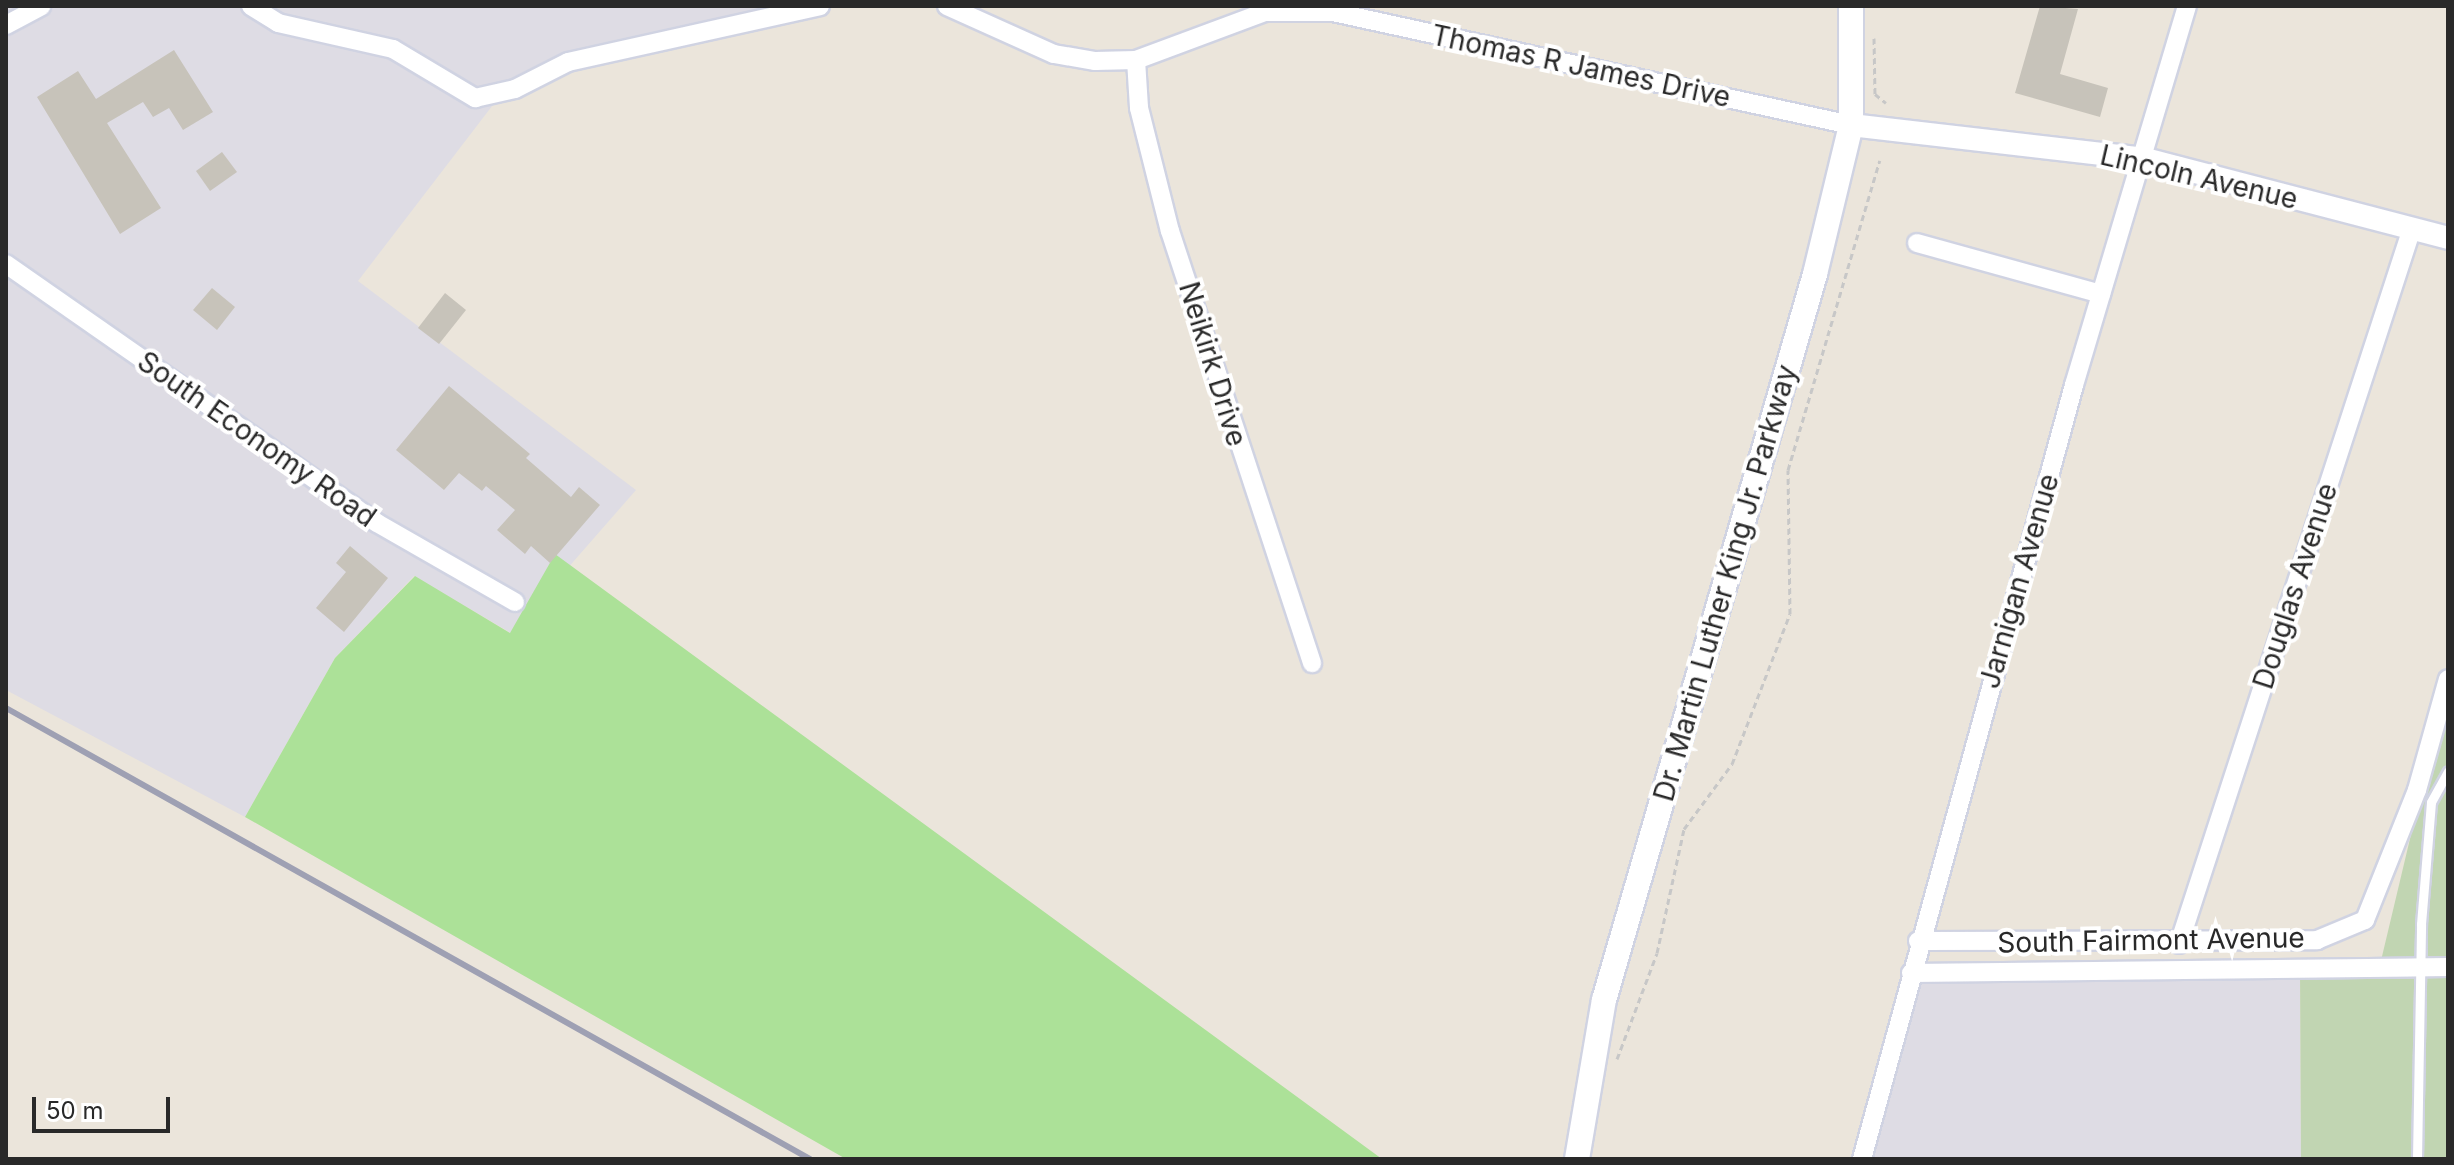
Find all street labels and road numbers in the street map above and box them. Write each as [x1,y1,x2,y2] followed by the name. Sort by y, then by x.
[1428,18,1734,114] street label: Thomas R James Drive
[2097,138,2301,216] street label: Lincoln Avenue
[1172,278,1254,450] street label: Neikirk Drive
[131,344,383,534] street label: South Economy Road
[1647,361,1803,805] street label: Dr. Martin Luther King Jr. Parkway
[1972,470,2066,692] street label: Jarnigan Avenue
[2246,479,2344,693] street label: Douglas Avenue
[1997,921,2305,959] street label: South Fairmont Avenue

